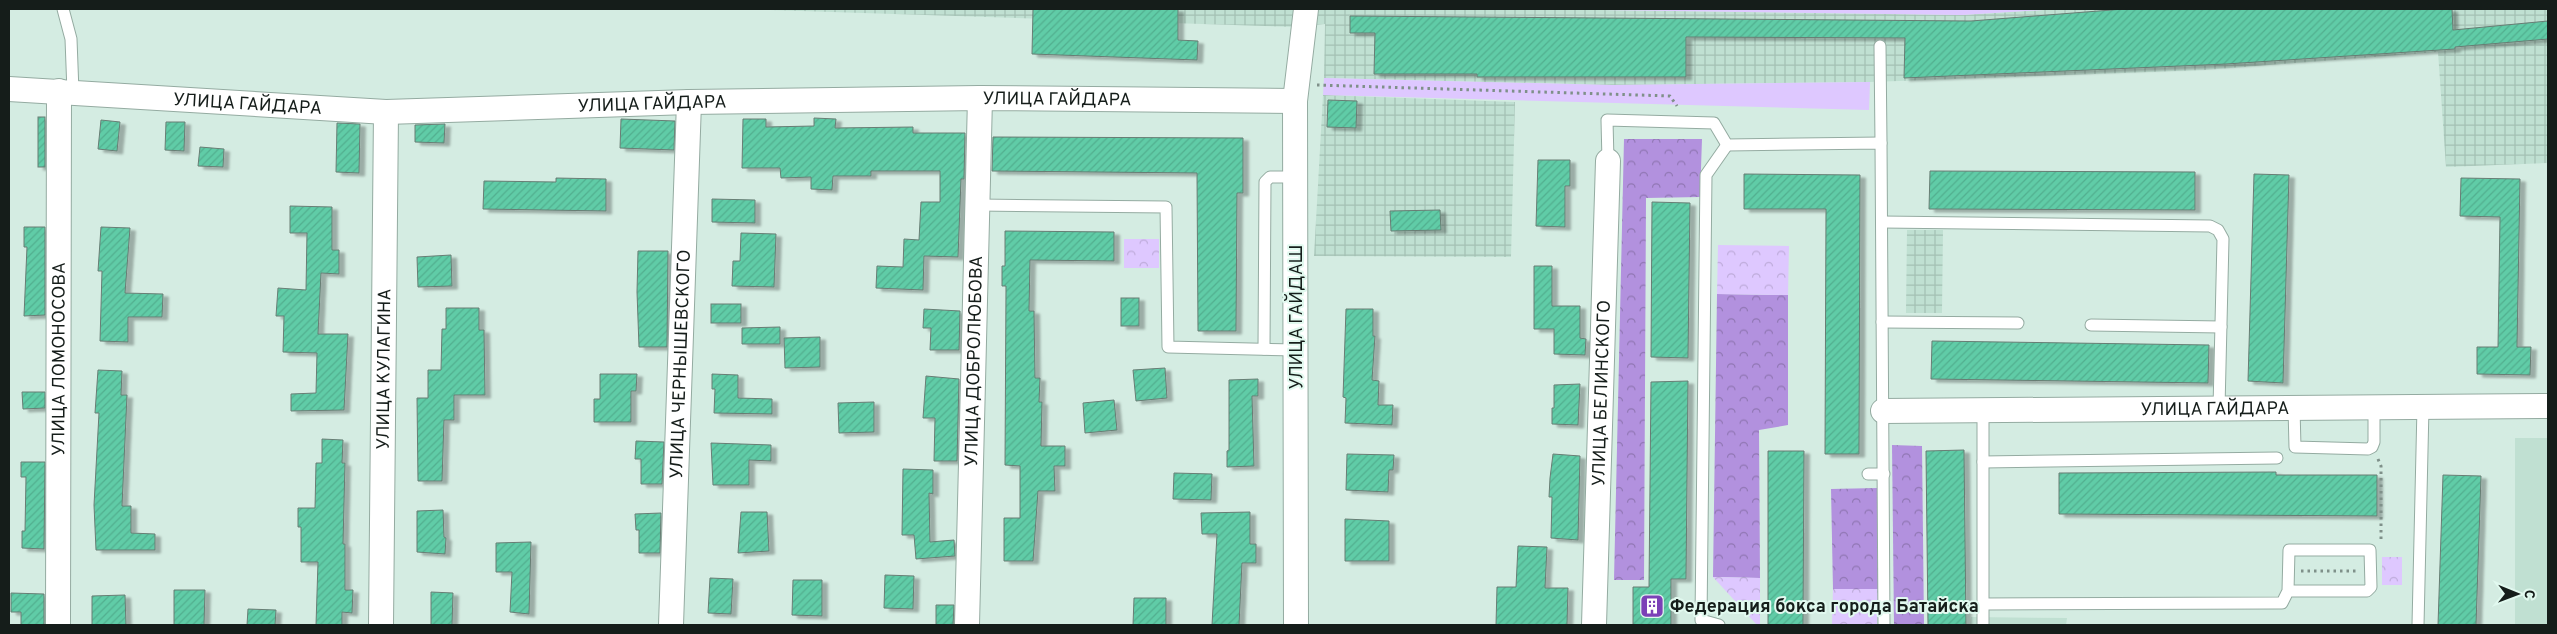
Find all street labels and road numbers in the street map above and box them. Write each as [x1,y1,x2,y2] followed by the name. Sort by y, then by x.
[982,87,1132,112] street label: УЛИЦА ГАЙДАРА
[172,89,323,121] street label: УЛИЦА ГАЙДАРА
[577,90,727,119] street label: УЛИЦА ГАЙДАРА
[1284,245,1309,389] street label: УЛИЦА ГАЙДАШ
[666,249,697,479] street label: УЛИЦА ЧЕРНЫШЕВСКОГО
[961,255,989,467] street label: УЛИЦА ДОБРОЛЮБОВА
[48,262,72,456] street label: УЛИЦА ЛОМОНОСОВА
[373,288,397,450] street label: УЛИЦА КУЛАГИНА
[1588,300,1617,487] street label: УЛИЦА БЕЛИНСКОГО
[2140,396,2290,422] street label: УЛИЦА ГАЙДАРА

